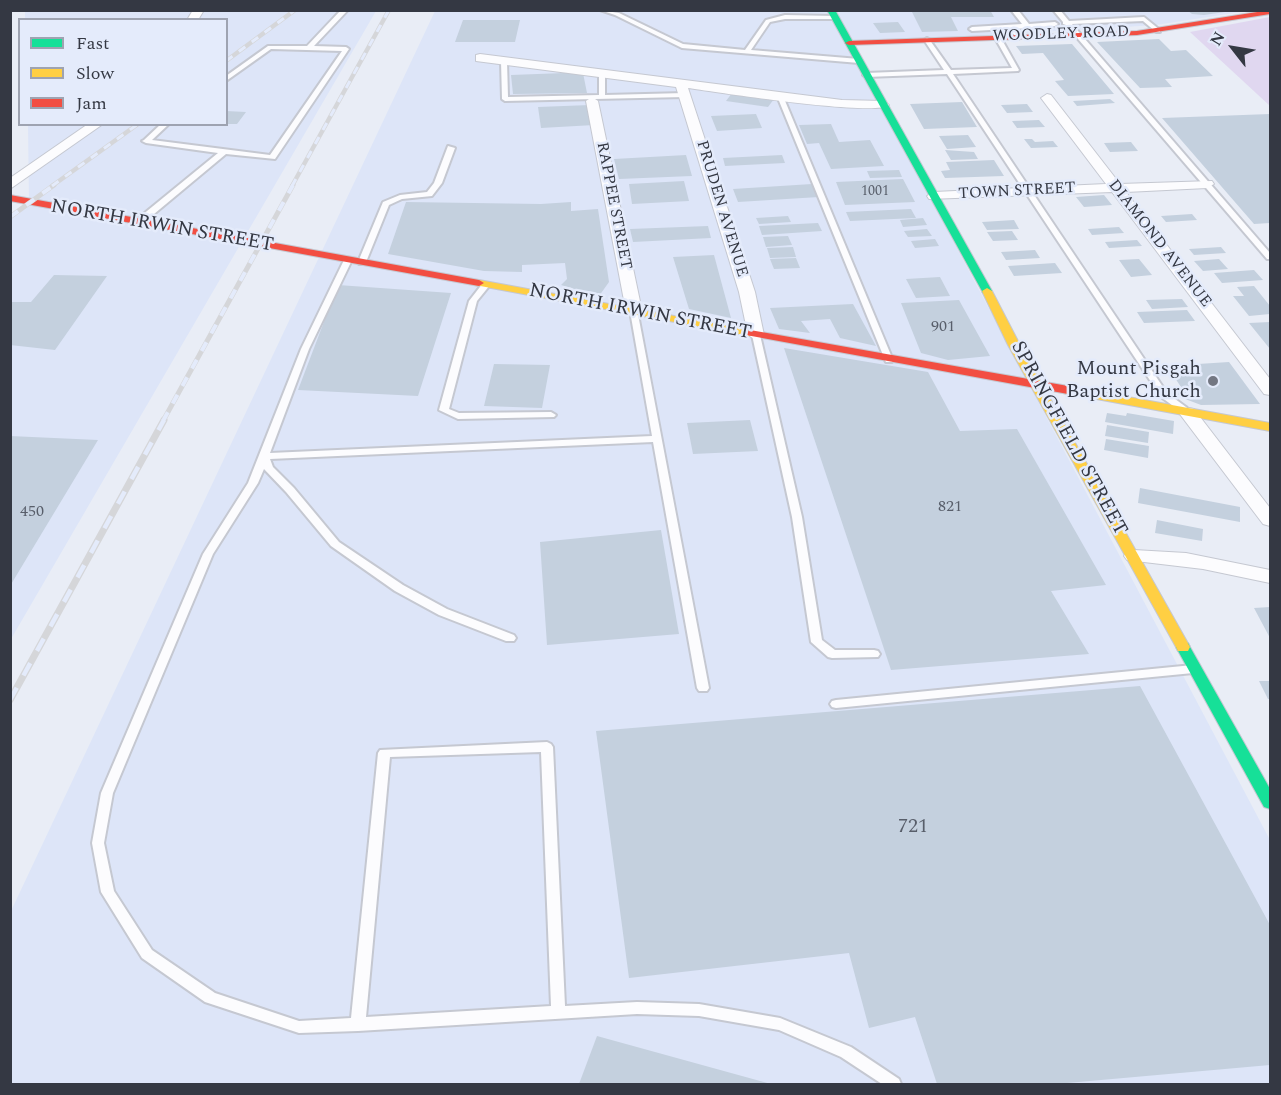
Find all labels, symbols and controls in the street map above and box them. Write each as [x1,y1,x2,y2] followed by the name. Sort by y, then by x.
[18,18,228,126] legend
[1203,18,1263,78] north arrow
[992,23,1130,47] street label: WOODLEY ROAD
[1204,27,1231,51] text: N
[76,30,109,57] text: Fast
[76,60,114,87] text: Slow
[76,90,107,117] text: Jam
[691,138,751,280] street label: PRUDEN AVENUE
[591,141,635,271] street label: RAPPEE STREET
[1103,176,1215,312] street label: DIAMOND AVENUE
[958,179,1076,205] street label: TOWN STREET
[861,184,889,200] house number: 1001
[49,196,275,258] street label: NORTH IRWIN STREET
[527,280,753,346] street label: NORTH IRWIN STREET
[931,318,955,338] house number: 901
[1004,338,1132,540] street label: SPRINGFIELD STREET
[1066,358,1201,405] place label: Mount Pisgah Baptist Church
[1206,374,1220,388] marker: Mount Pisgah Baptist Church
[938,498,962,518] house number: 821
[20,503,44,523] house number: 450
[898,816,928,840] house number: 721

